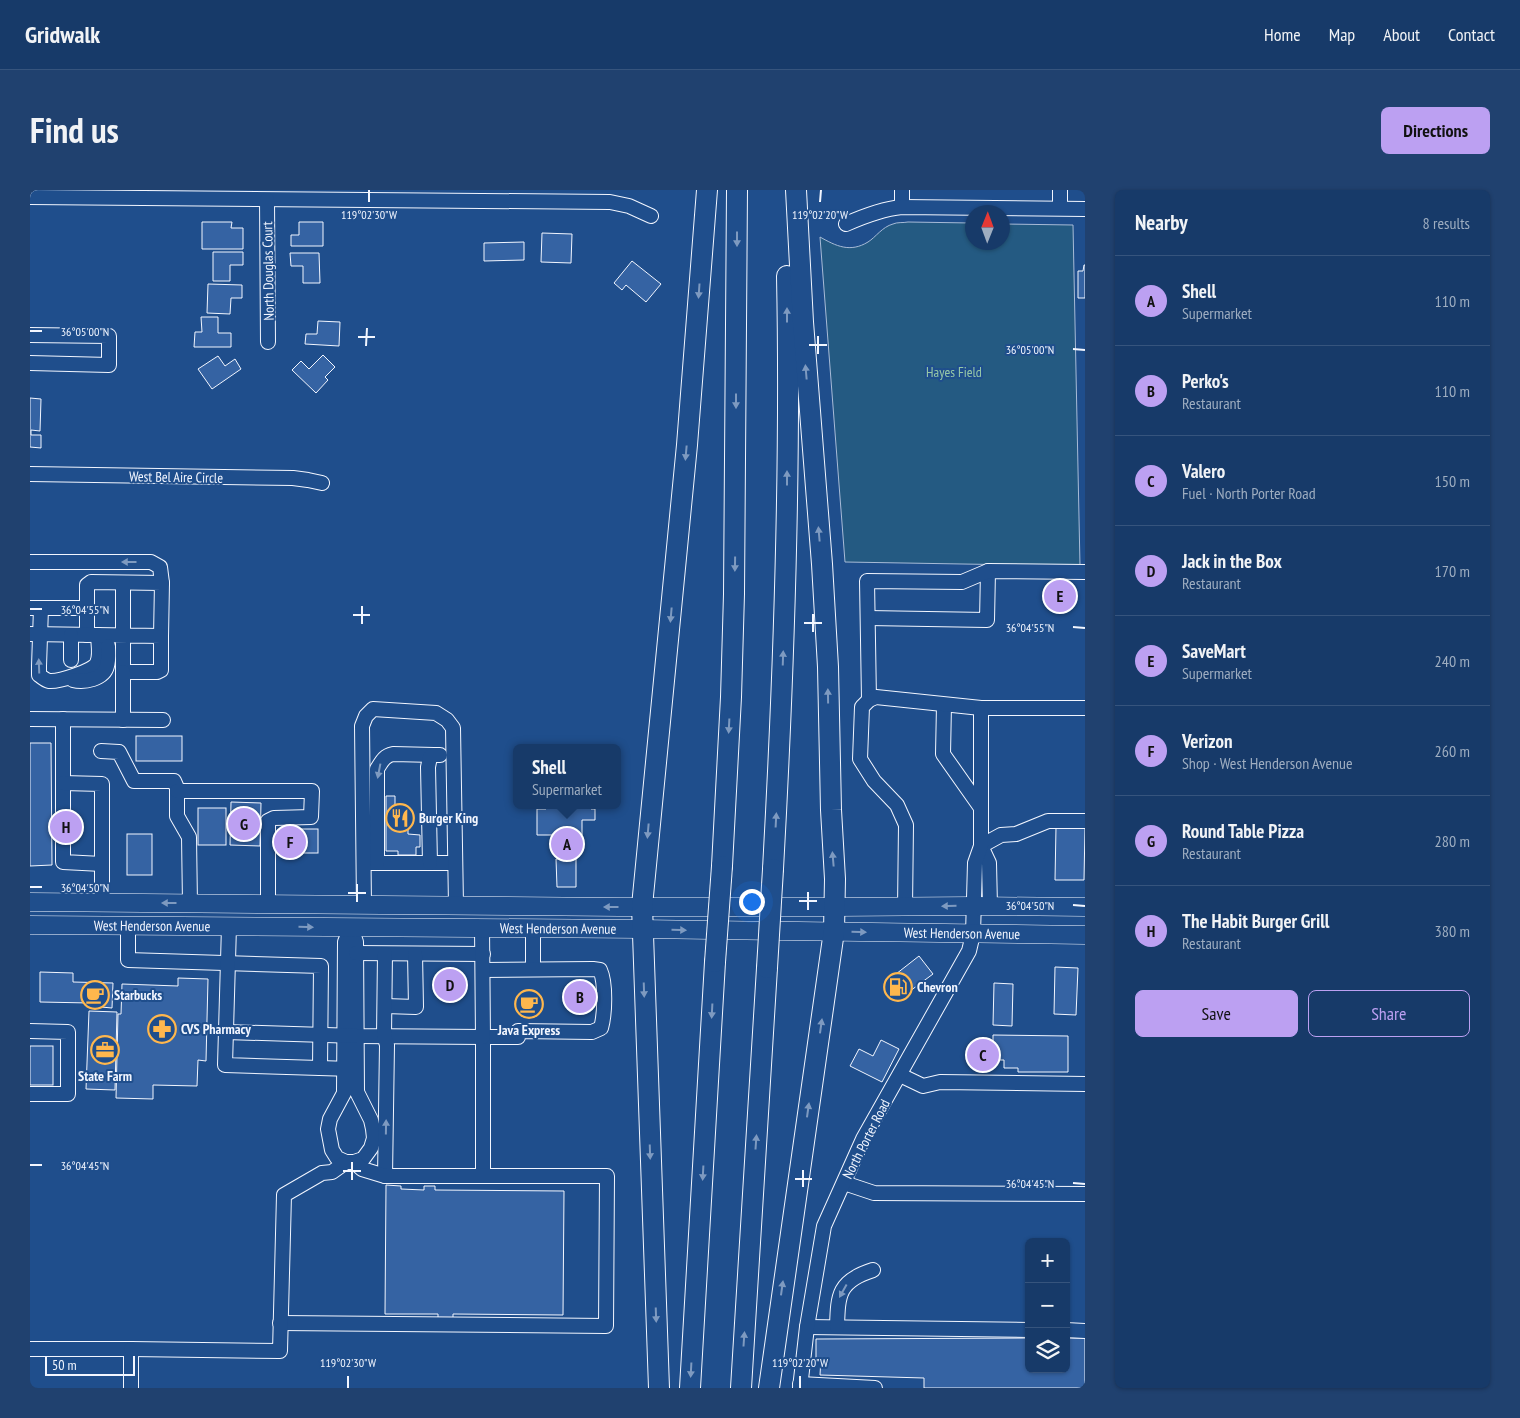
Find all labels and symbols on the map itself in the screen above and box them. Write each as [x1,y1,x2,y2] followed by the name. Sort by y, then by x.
[965,205,1010,250] north arrow
[341,207,397,222] text: 119°02'30"W
[792,207,848,222] text: 119°02'20"W
[258,221,278,321] street label: North Douglas Court
[733,231,741,247] one-way arrow
[694,283,702,299] one-way arrow
[783,307,791,323] one-way arrow
[61,324,109,339] text: 36°05'00"N
[1006,342,1054,357] text: 36°05'00"N
[926,363,982,381] park label: Hayes Field
[802,364,810,380] one-way arrow
[732,393,740,409] one-way arrow
[682,445,690,461] one-way arrow
[129,467,223,487] street label: West Bel Aire Circle
[783,469,791,485] one-way arrow
[815,526,823,542] one-way arrow
[731,556,739,572] one-way arrow
[121,558,137,566] one-way arrow
[1044,577,1076,615] pin: E
[61,602,109,617] text: 36°04'55"N
[667,607,675,623] one-way arrow
[1006,620,1054,635] text: 36°04'55"N
[780,649,788,665] one-way arrow
[35,658,43,674] one-way arrow
[824,688,832,704] one-way arrow
[725,718,733,734] one-way arrow
[375,764,383,779] one-way arrow
[385,803,415,833] restaurant icon: Burger King
[228,805,260,843] pin: G
[50,808,82,846] pin: H
[419,809,478,827] place label: Burger King
[772,812,780,828] one-way arrow
[274,823,306,861] pin: F
[644,824,652,840] one-way arrow
[551,825,583,863] pin: A
[829,850,837,866] one-way arrow
[61,880,109,895] text: 36°04'50"N
[739,889,765,915] your location
[1006,898,1054,913] text: 36°04'50"N
[161,899,177,907] one-way arrow
[603,902,619,910] one-way arrow
[941,903,957,911] one-way arrow
[94,916,210,935] street label: West Henderson Avenue
[500,919,616,938] street label: West Henderson Avenue
[298,923,314,931] one-way arrow
[904,924,1021,943] street label: West Henderson Avenue
[671,926,687,934] one-way arrow
[851,928,867,936] one-way arrow
[434,966,466,1004] pin: D
[883,972,913,1002] fuel station icon: Chevron
[564,978,596,1016] pin: B
[917,978,958,996] place label: Chevron
[80,980,110,1010] cafe icon: Starbucks
[640,982,648,998] one-way arrow
[114,986,162,1004] place label: Starbucks
[514,989,544,1019] cafe icon: Java Express
[708,1003,716,1019] one-way arrow
[147,1014,177,1044] pharmacy icon: CVS Pharmacy
[817,1017,825,1033] one-way arrow
[181,1020,251,1038] place label: CVS Pharmacy
[497,1021,560,1039] place label: Java Express
[90,1035,120,1065] office icon: State Farm
[967,1036,999,1074] pin: C
[78,1067,132,1085] place label: State Farm
[838,1096,894,1182] street label: North Porter Road
[805,1101,813,1117] one-way arrow
[382,1119,390,1135] one-way arrow
[753,1134,761,1150] one-way arrow
[646,1145,654,1161] one-way arrow
[61,1158,109,1173] text: 36°04'45"N
[698,1165,706,1181] one-way arrow
[1006,1176,1054,1191] text: 36°04'45"N
[779,1279,787,1295] one-way arrow
[839,1283,847,1298] one-way arrow
[653,1307,661,1323] one-way arrow
[741,1331,749,1347] one-way arrow
[45,1353,135,1376] scale bar
[320,1355,376,1370] text: 119°02'30"W
[772,1355,828,1370] text: 119°02'20"W
[686,1363,694,1379] one-way arrow

